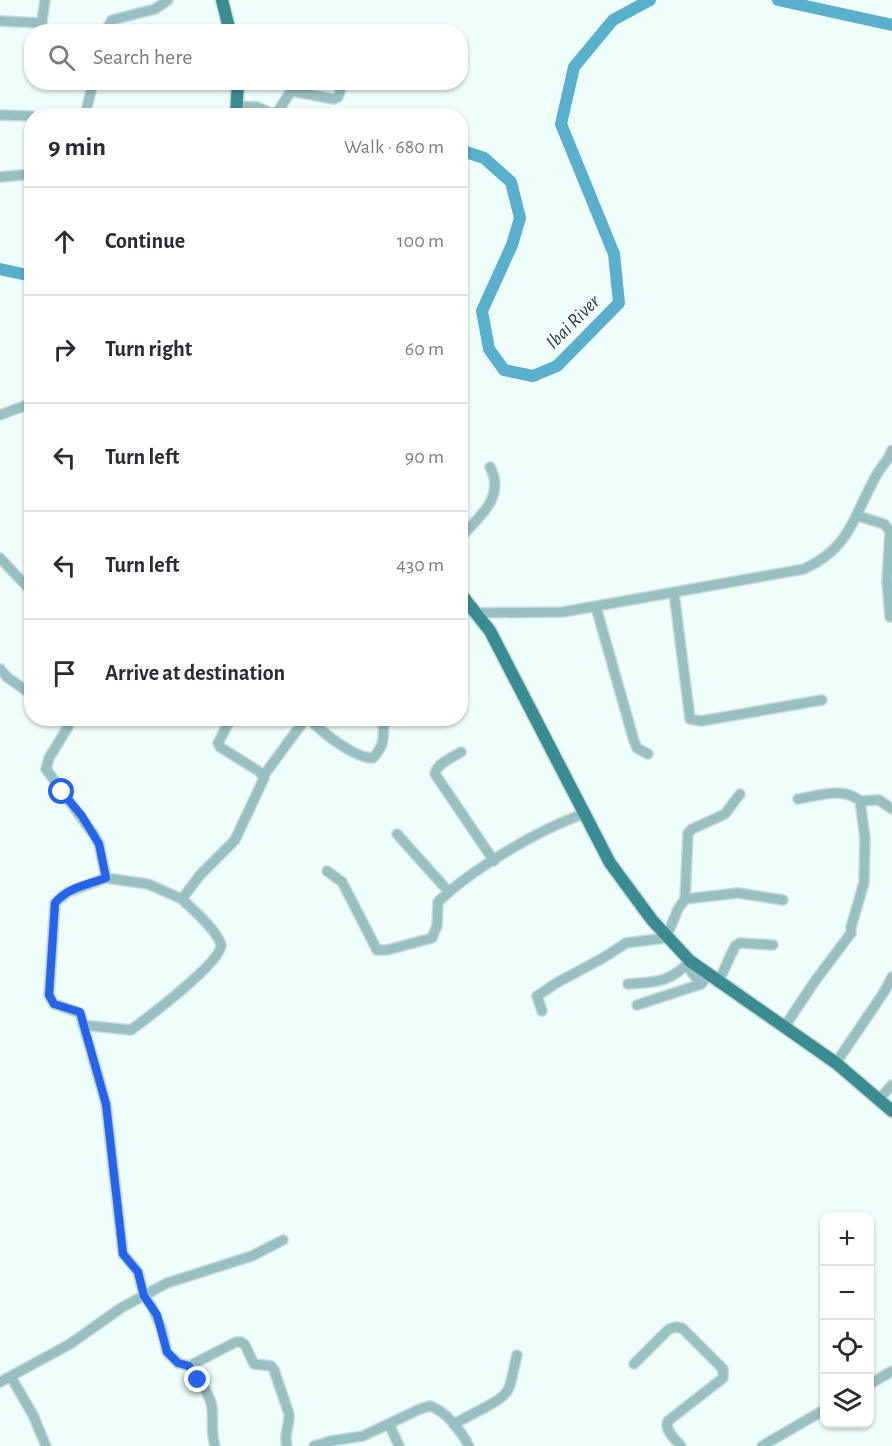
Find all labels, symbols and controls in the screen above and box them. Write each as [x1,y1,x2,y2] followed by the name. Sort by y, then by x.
[24,24,468,90] search box
[45,41,78,74] icon: search
[93,46,192,68] text: Search here
[48,134,106,160] text: 9 min
[344,137,444,157] text: Walk · 680 m
[48,225,81,258] icon: ahead
[105,230,185,252] text: Continue
[397,231,444,251] text: 100 m
[542,291,604,353] water label: Ibai River
[48,333,81,366] icon: right
[105,338,192,360] text: Turn right
[405,339,444,359] text: 60 m
[48,441,81,474] icon: left
[105,446,179,468] text: Turn left
[405,447,444,467] text: 90 m
[48,549,81,582] icon: left
[105,554,179,576] text: Turn left
[396,555,444,575] text: 430 m
[48,657,81,690] icon: arrive
[105,662,285,684] text: Arrive at destination
[48,778,74,804] route start
[820,1212,874,1428] map controls
[820,1212,874,1266] button: +
[820,1266,874,1320] button: −
[820,1320,874,1374] button: locate
[184,1366,210,1392] route end
[820,1374,874,1428] button: layers

